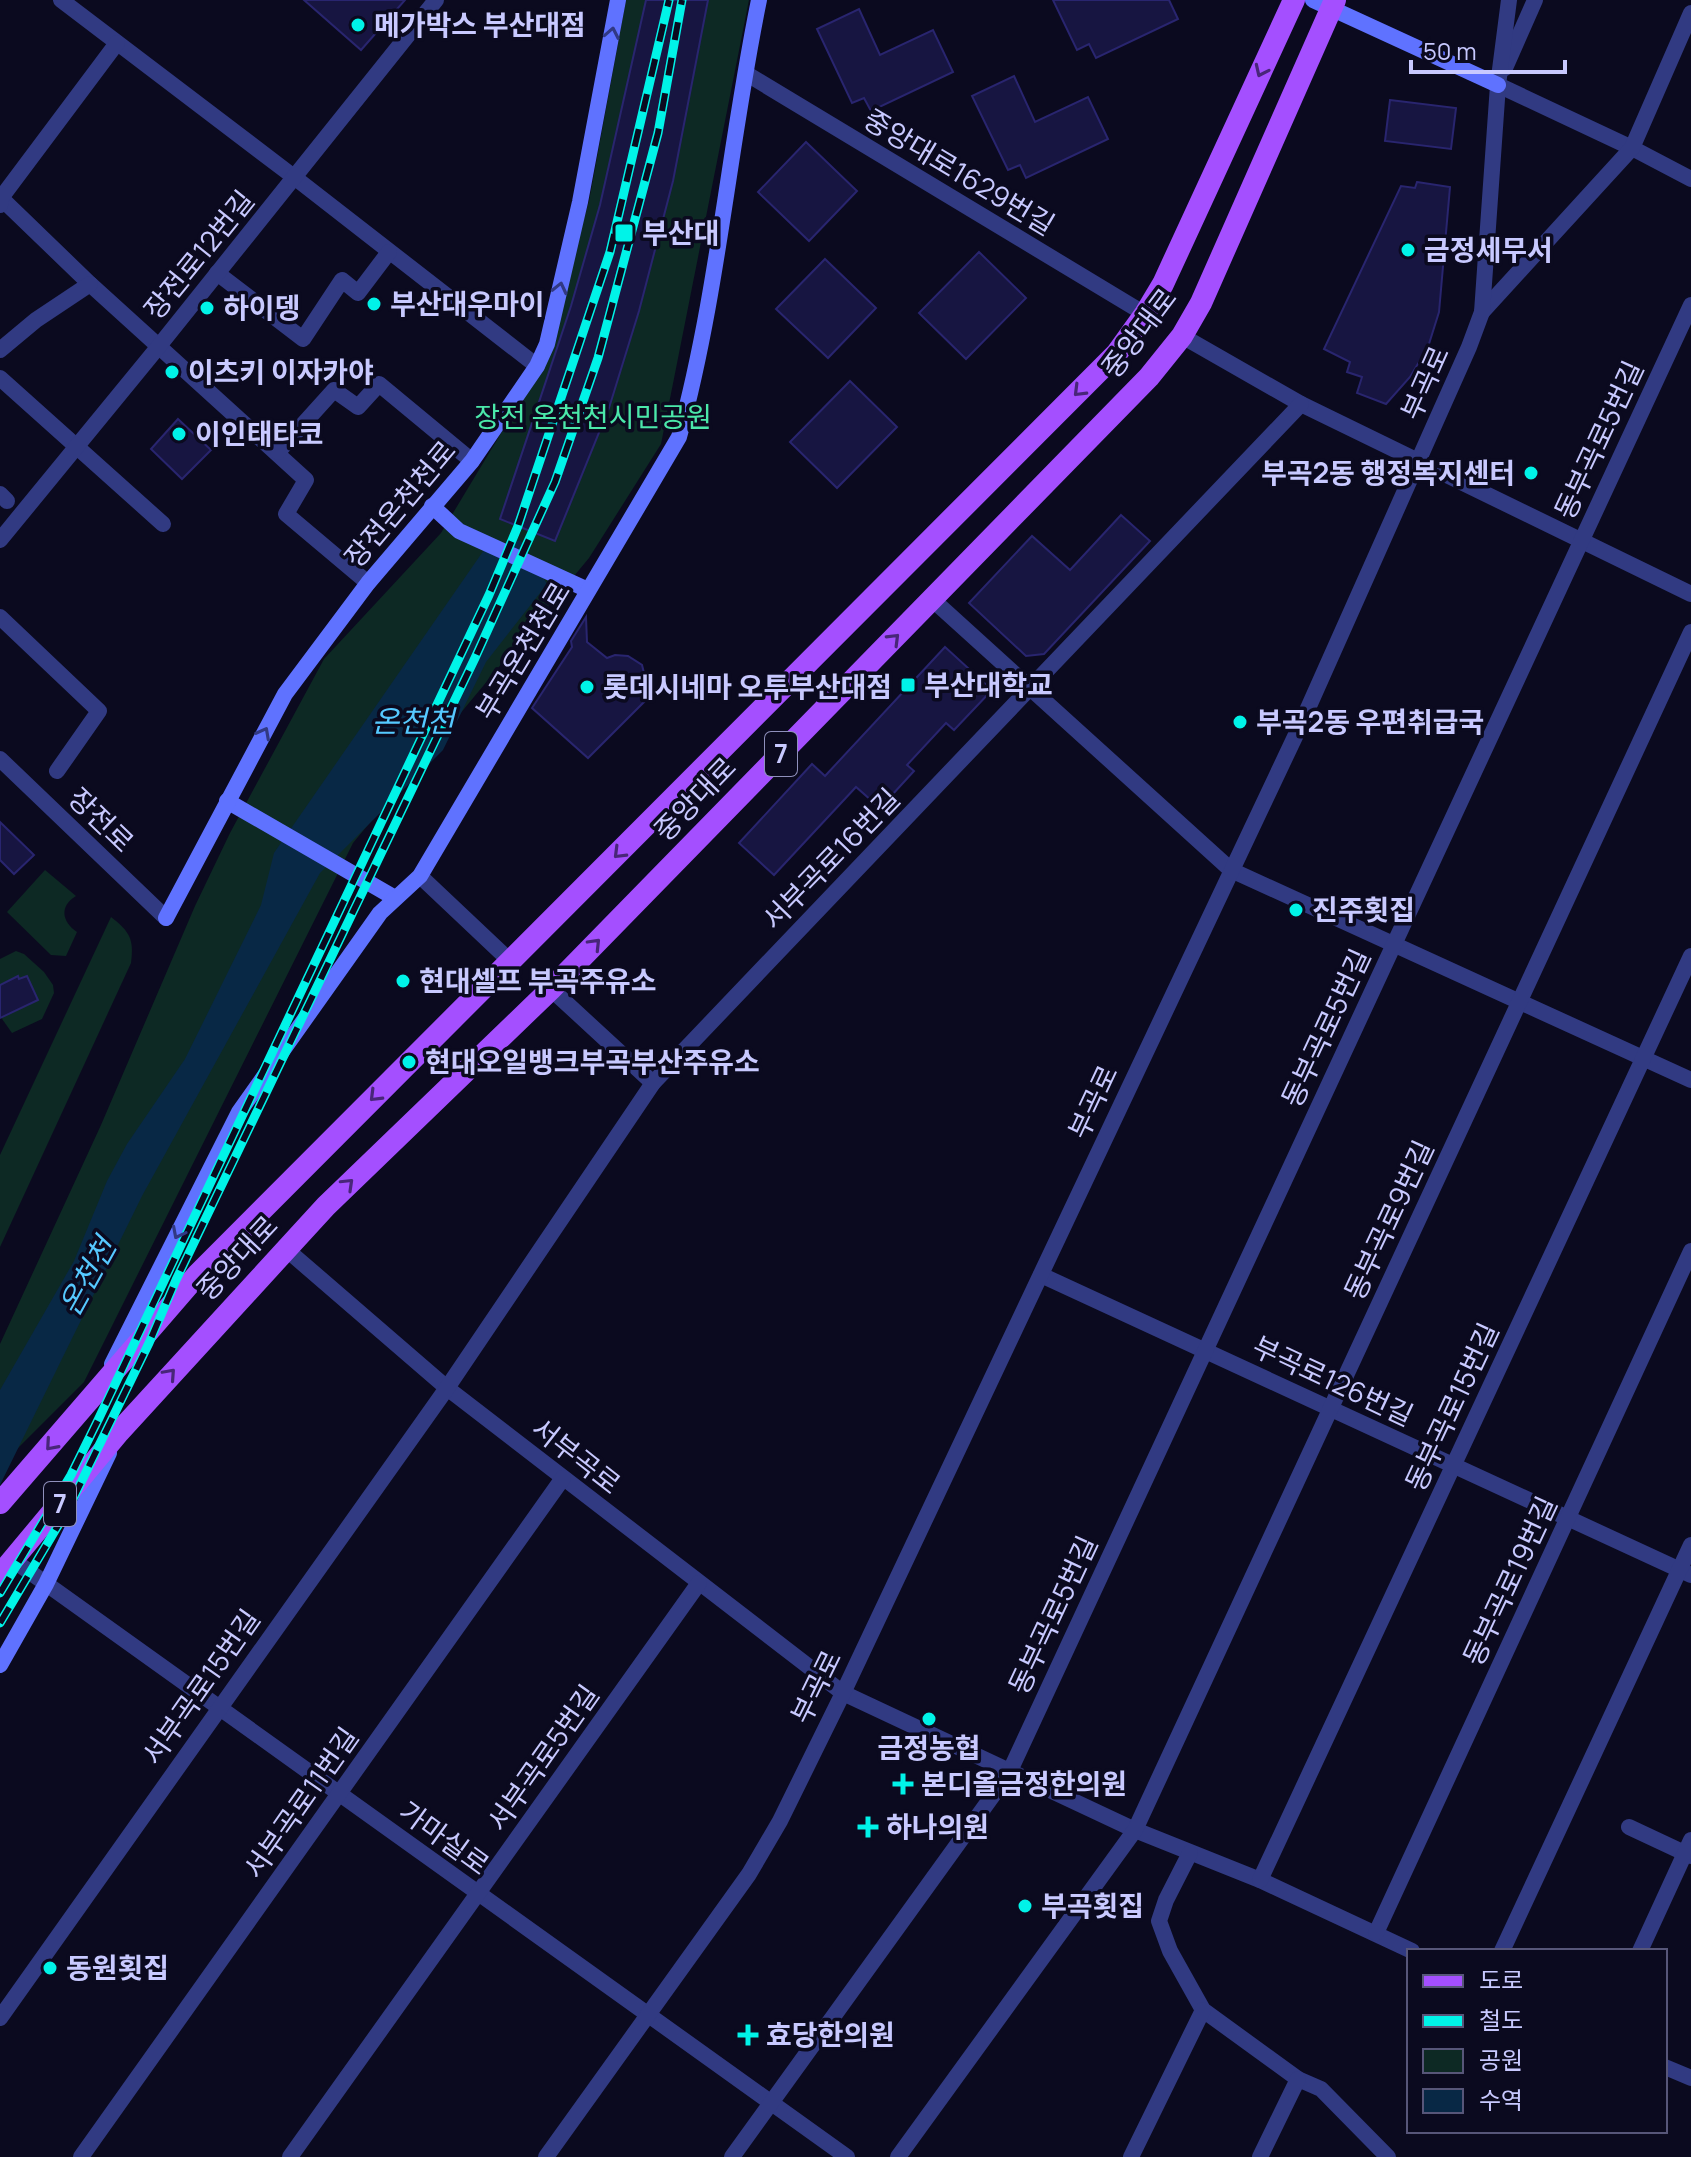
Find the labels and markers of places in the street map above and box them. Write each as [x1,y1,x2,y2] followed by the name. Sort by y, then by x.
[374,5,586,43] place label: 메가박스 부산대점
[349,16,367,34] marker: 메가박스 부산대점
[642,213,719,251] place label: 부산대
[613,222,635,244] marker: 부산대
[1424,230,1553,268] place label: 금정세무서
[1399,241,1417,259] marker: 금정세무서
[390,284,545,322] place label: 부산대우마이
[223,288,300,326] place label: 하이뎅
[365,295,383,313] marker: 부산대우마이
[198,299,216,317] marker: 하이뎅
[188,352,374,390] place label: 이츠키 이자카야
[163,363,181,381] marker: 이츠키 이자카야
[195,414,324,452] place label: 이인태타코
[170,425,188,443] marker: 이인태타코
[1261,453,1515,491] place label: 부곡2동 행정복지센터
[1522,464,1540,482] marker: 부곡2동 행정복지센터
[924,665,1053,703] place label: 부산대학교
[603,667,892,705] place label: 롯데시네마 오투부산대점
[899,676,917,694] marker: 부산대학교
[578,678,596,696] marker: 롯데시네마 오투부산대점
[1256,702,1484,740] place label: 부곡2동 우편취급국
[1231,713,1249,731] marker: 부곡2동 우편취급국
[1312,890,1415,928] place label: 진주횟집
[1287,901,1305,919] marker: 진주횟집
[419,961,656,999] place label: 현대셀프 부곡주유소
[394,972,412,990] marker: 현대셀프 부곡주유소
[425,1042,760,1080] place label: 현대오일뱅크부곡부산주유소
[400,1053,418,1071] marker: 현대오일뱅크부곡부산주유소
[920,1710,938,1728] marker: 금정농협
[877,1728,981,1766] place label: 금정농협
[921,1764,1127,1802] place label: 본디올금정한의원
[892,1773,914,1795] marker: 본디올금정한의원
[886,1807,989,1845] place label: 하나의원
[857,1816,879,1838] marker: 하나의원
[1041,1886,1144,1924] place label: 부곡횟집
[1016,1897,1034,1915] marker: 부곡횟집
[66,1948,169,1986] place label: 동원횟집
[41,1959,59,1977] marker: 동원횟집
[766,2015,895,2053] place label: 효당한의원
[737,2024,759,2046] marker: 효당한의원

